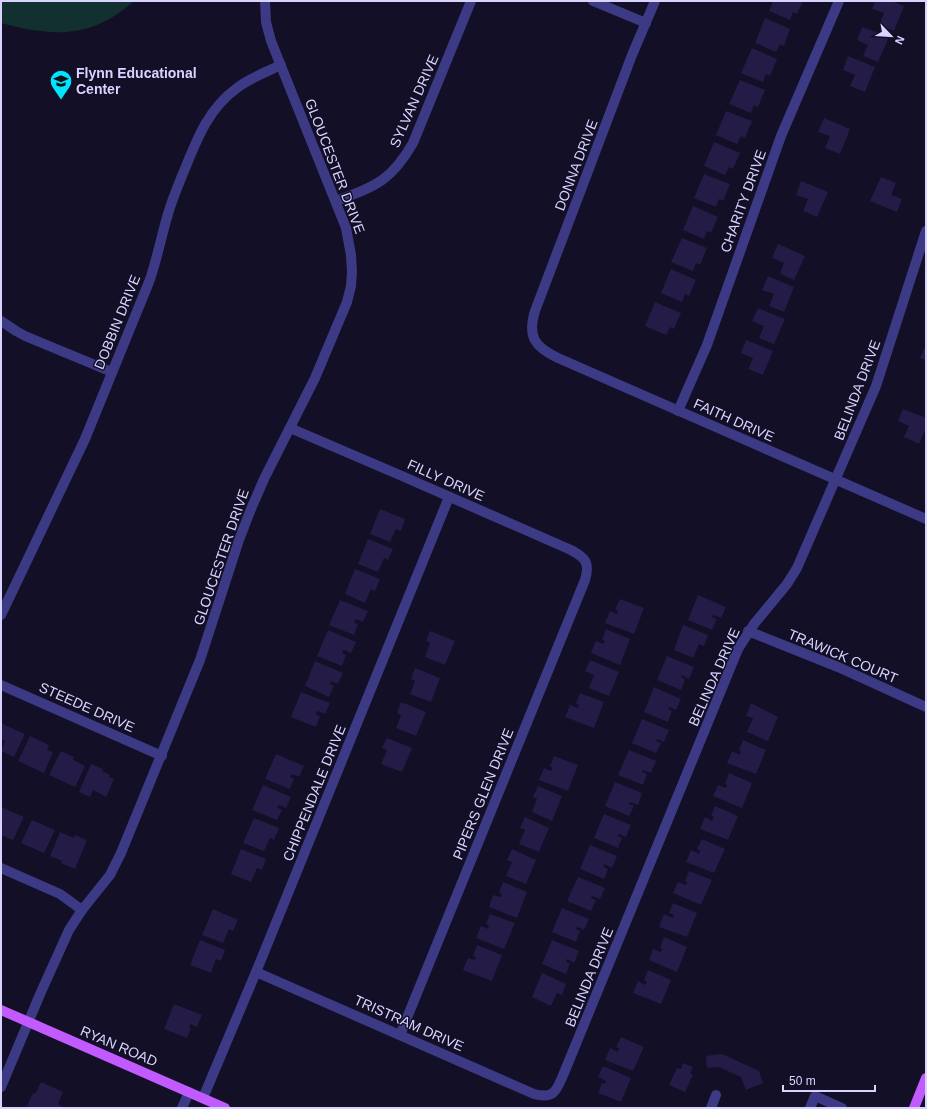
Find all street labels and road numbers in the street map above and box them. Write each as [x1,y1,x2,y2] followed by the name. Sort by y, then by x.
[386,52,442,150] street label: SYLVAN DRIVE
[302,96,368,236] street label: GLOUCESTER DRIVE
[551,117,601,213] street label: DONNA DRIVE
[717,148,769,254] street label: CHARITY DRIVE
[91,272,143,372] street label: DOBBIN DRIVE
[831,338,883,442] street label: BELINDA DRIVE
[691,395,777,445] street label: FAITH DRIVE
[405,456,487,504] street label: FILLY DRIVE
[190,487,252,627] street label: GLOUCESTER DRIVE
[685,625,743,729] street label: BELINDA DRIVE
[786,626,901,686] street label: TRAWICK COURT
[37,679,137,735] street label: STEEDE DRIVE
[279,723,349,863] street label: CHIPPENDALE DRIVE
[449,726,517,862] street label: PIPERS GLEN DRIVE
[562,925,616,1029] street label: BELINDA DRIVE
[352,992,466,1054] street label: TRISTRAM DRIVE
[78,1023,160,1069] street label: RYAN ROAD

